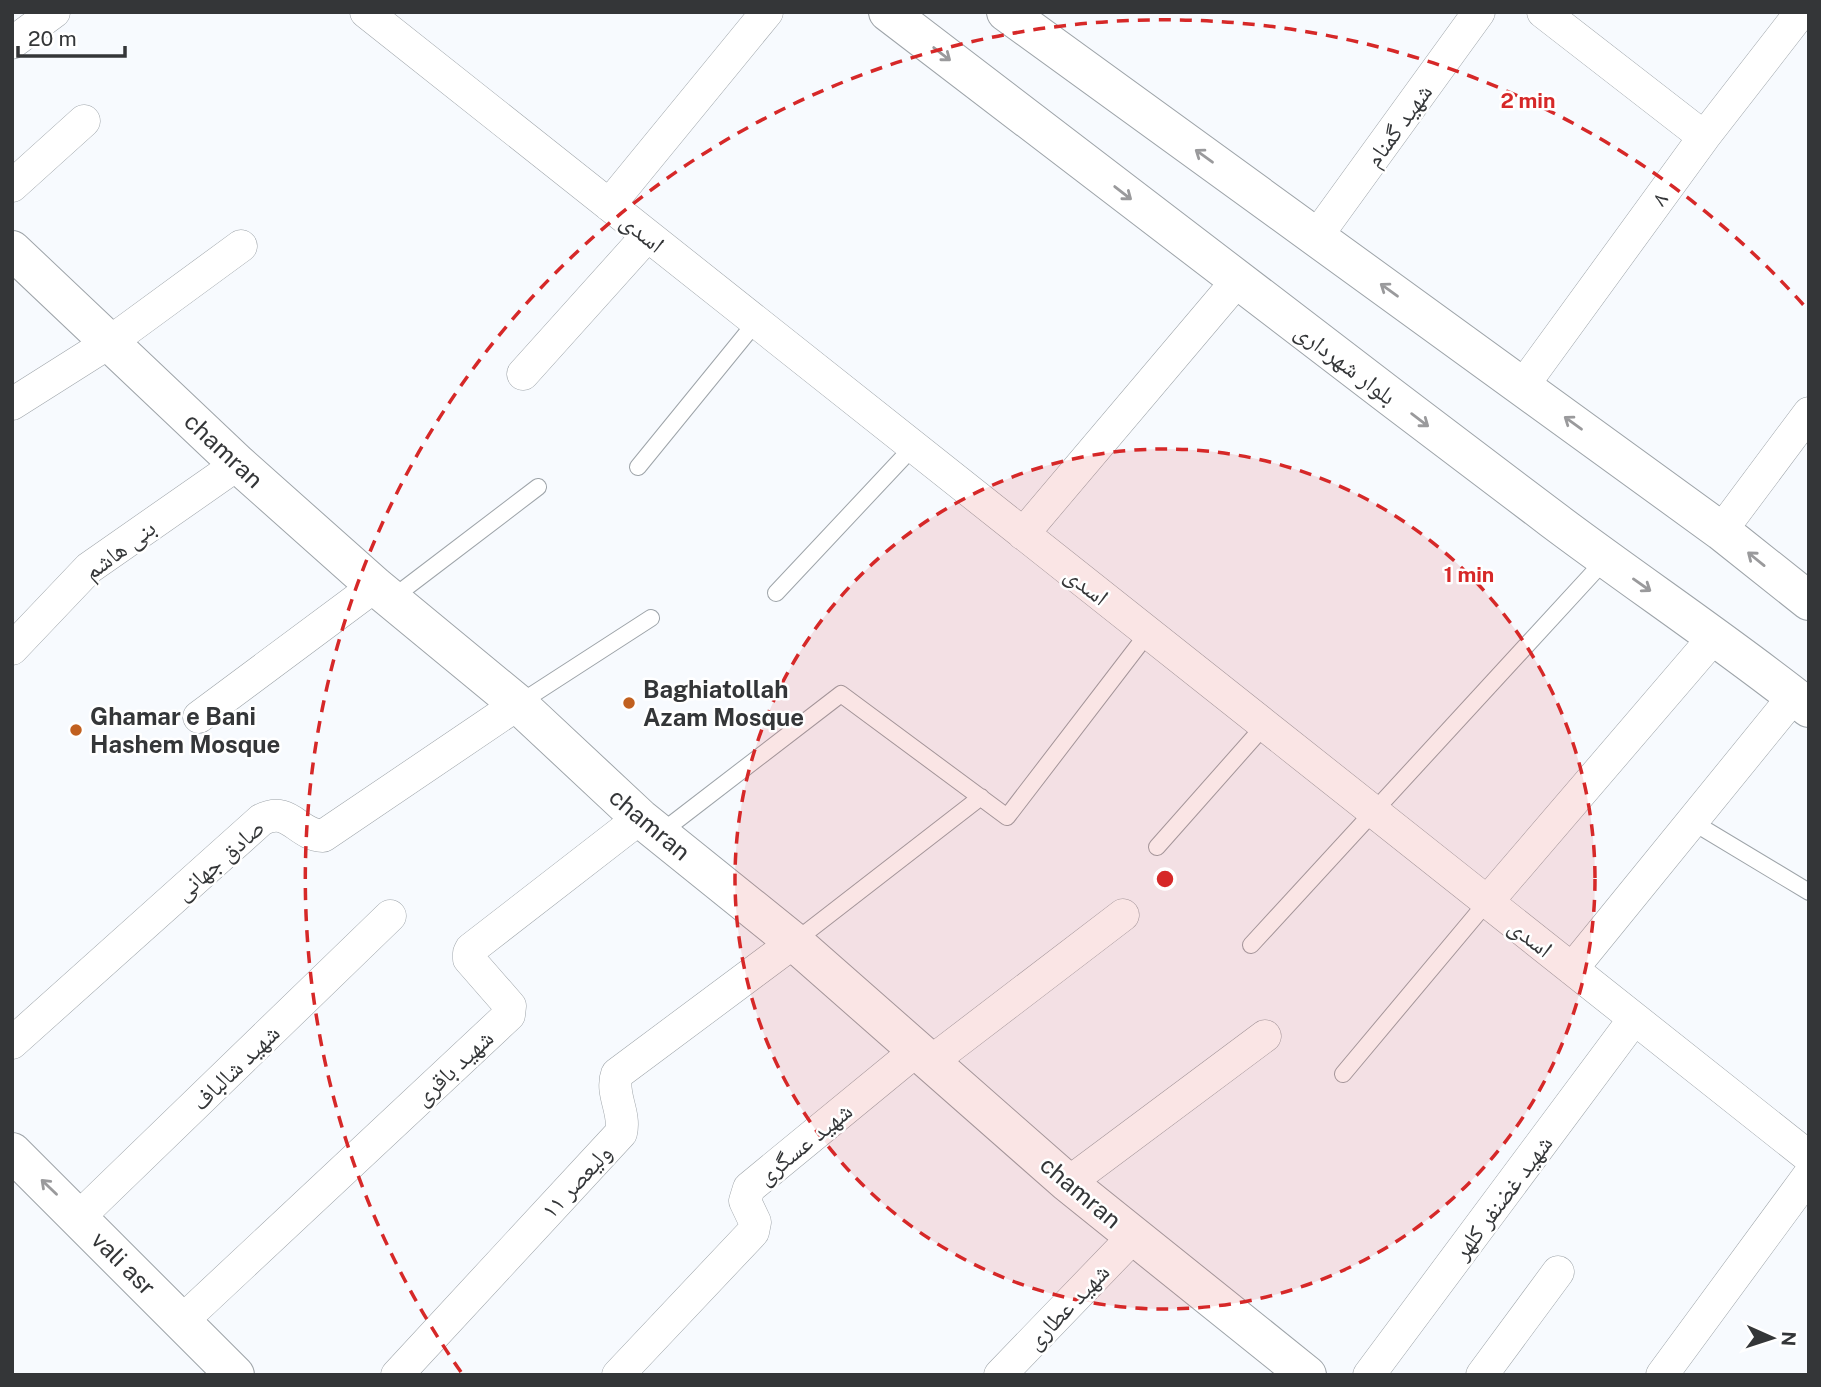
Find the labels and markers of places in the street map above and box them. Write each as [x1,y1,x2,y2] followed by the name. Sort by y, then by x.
[643,675,804,731] place label: Baghiatollah Azam Mosque
[621,695,637,711] marker: Baghiatollah Azam Mosque
[90,702,280,758] place label: Ghamar e Bani Hashem Mosque
[68,722,84,738] marker: Ghamar e Bani Hashem Mosque
[1153,867,1177,891] centre of rings

